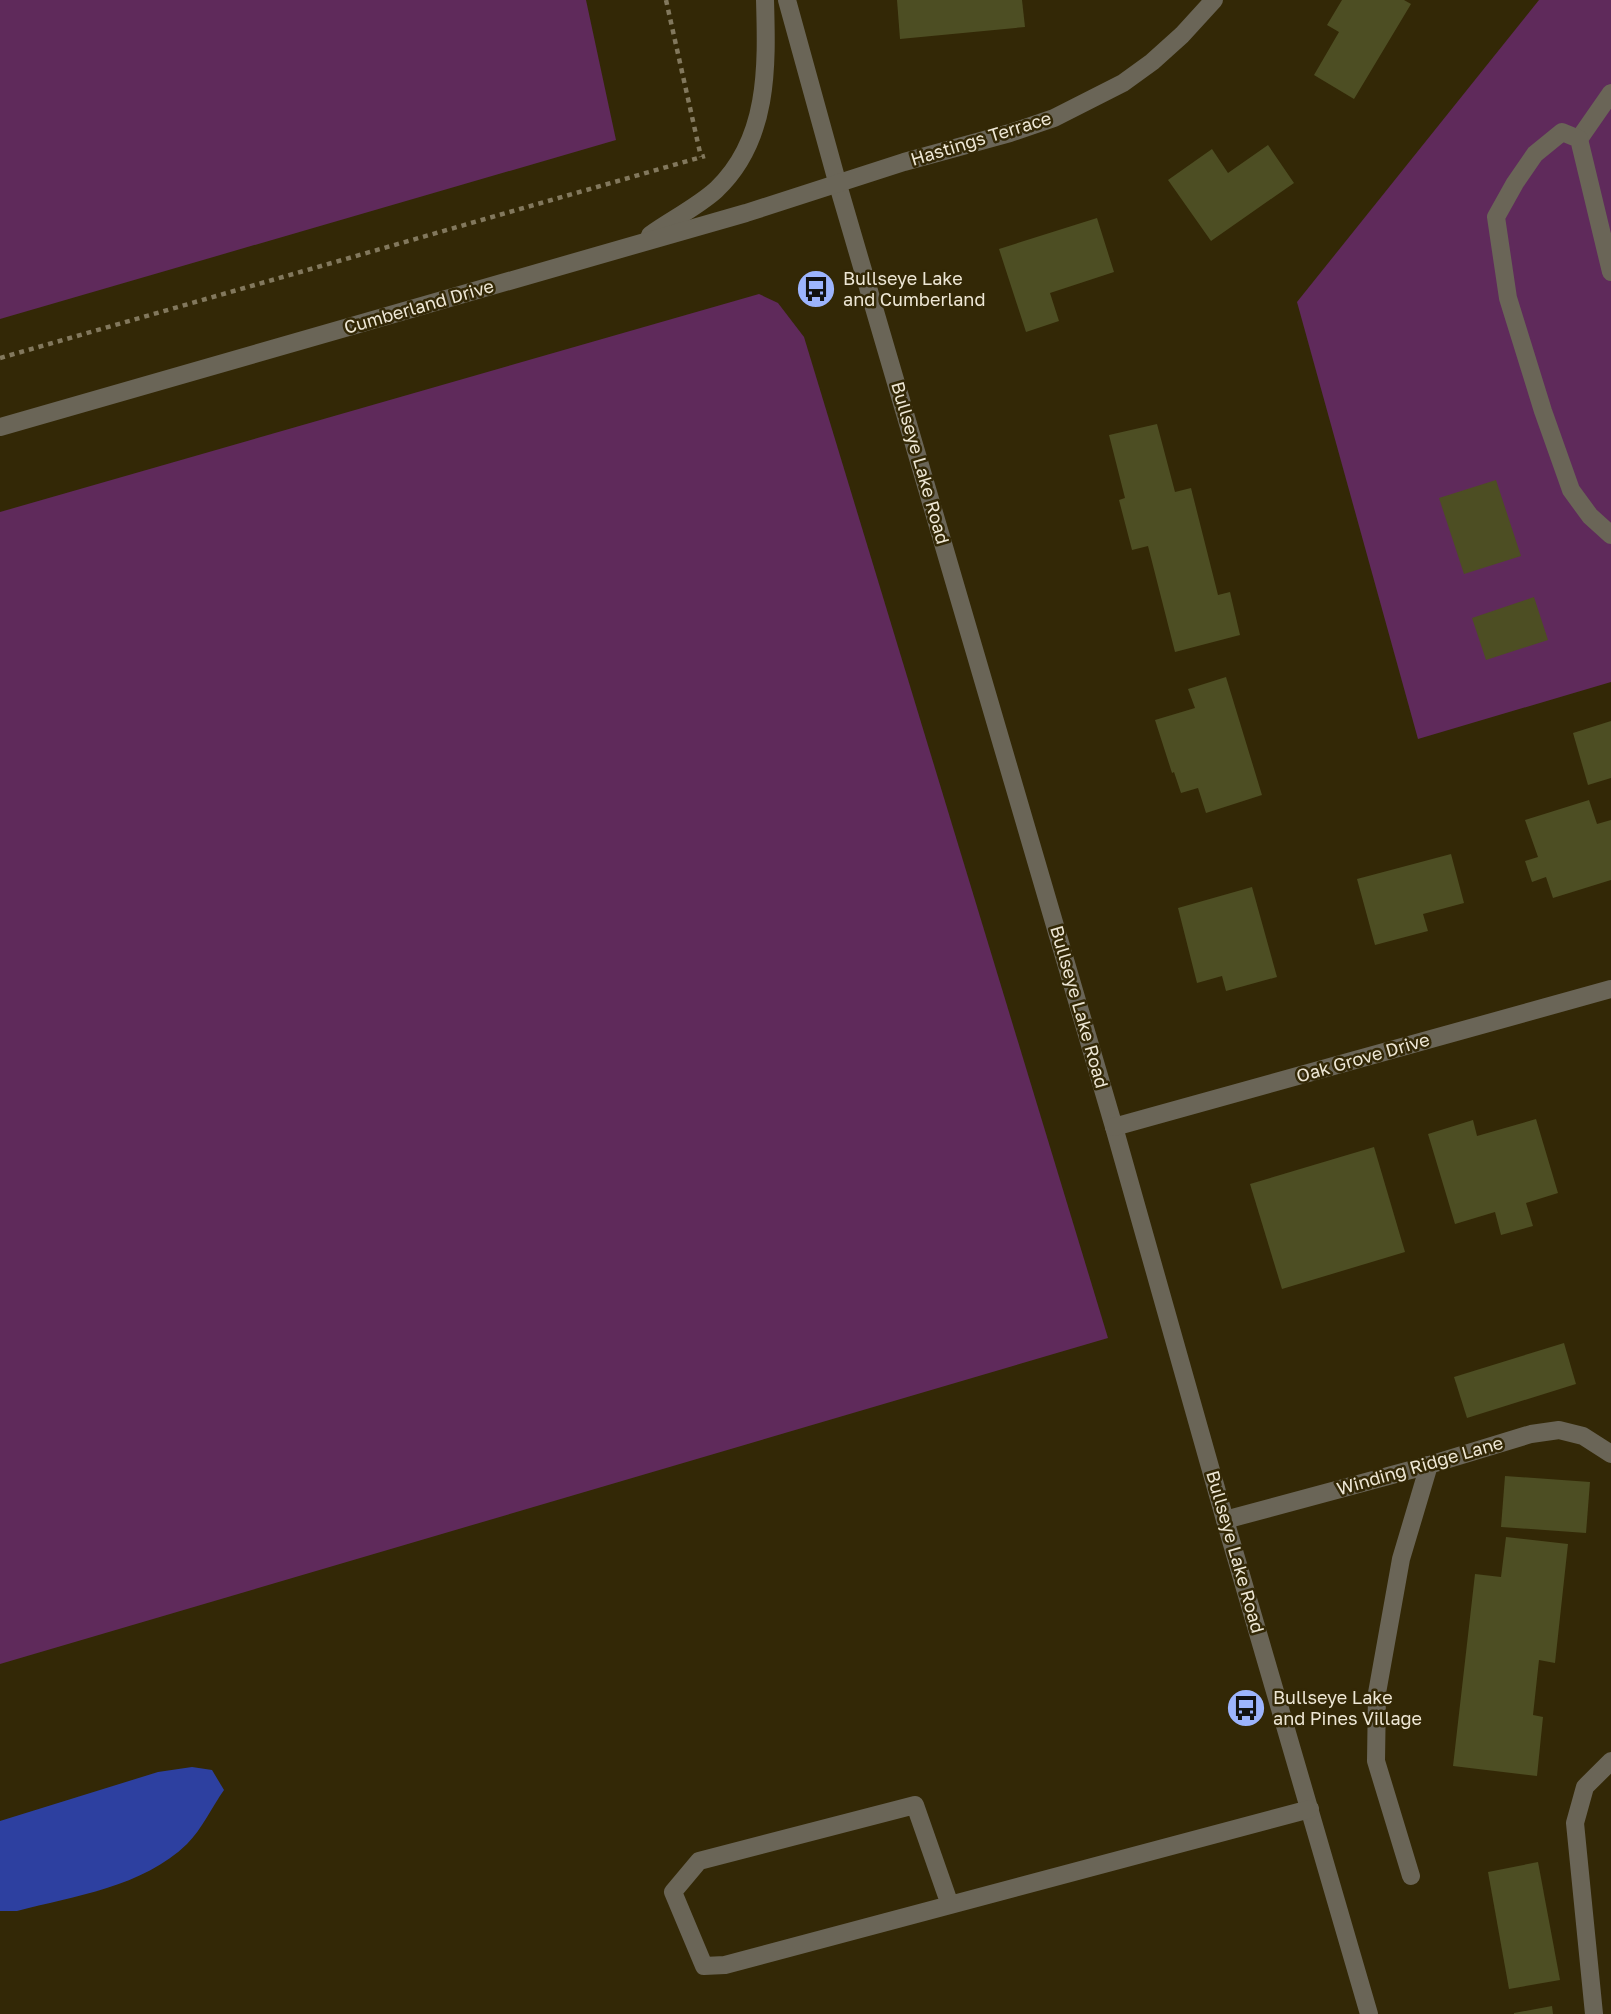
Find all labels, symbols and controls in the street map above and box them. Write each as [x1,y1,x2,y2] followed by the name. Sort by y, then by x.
[908,106,1054,170] street label: Hastings Terrace
[843,267,985,310] place label: Bullseye Lake and Cumberland
[795,268,837,310] bus stop icon: Bullseye Lake and Cumberland
[341,274,496,338] street label: Cumberland Drive
[887,379,955,547] street label: Bullseye Lake Road
[1046,923,1114,1091] street label: Bullseye Lake Road
[1294,1028,1432,1087] street label: Oak Grove Drive
[1334,1431,1505,1499] street label: Winding Ridge Lane
[1202,1468,1270,1636] street label: Bullseye Lake Road
[1273,1686,1422,1729] place label: Bullseye Lake and Pines Village
[1225,1687,1267,1729] bus stop icon: Bullseye Lake and Pines Village

